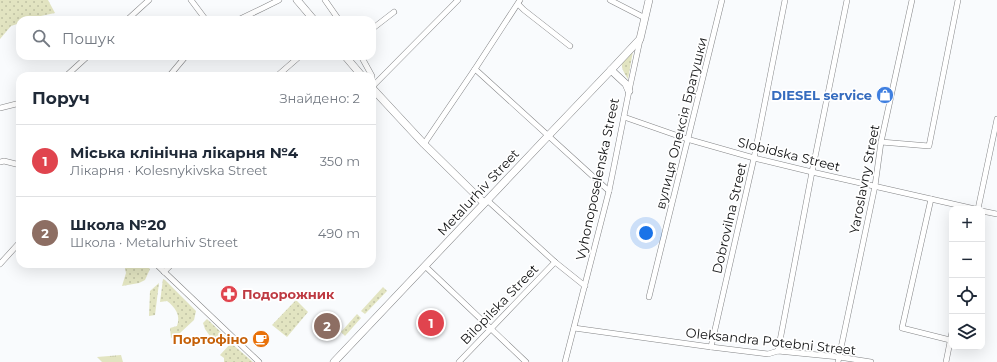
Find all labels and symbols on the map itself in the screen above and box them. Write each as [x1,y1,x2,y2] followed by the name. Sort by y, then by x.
[652,35,710,211] street label: вулиця Олексія Братушки
[875,85,895,105] shop icon: DIESEL service
[771,87,872,103] place label: DIESEL service
[572,96,622,262] street label: Vyhonoposelenska Street
[846,123,882,235] street label: Yaroslavny Street
[736,134,842,174] street label: Slobidska Street
[434,145,522,239] street label: Metalurhiv Street
[708,161,750,275] street label: Dobrovilna Street
[636,223,656,243] your location
[457,261,541,347] street label: Bilopilska Street
[219,284,239,304] pharmacy icon: Подорожник
[242,286,335,302] place label: Подорожник
[418,308,444,338] pin: 1
[314,311,340,341] pin: 2
[685,324,857,358] street label: Oleksandra Potebni Street
[251,329,271,349] cafe icon: Портофіно
[172,331,248,347] place label: Портофіно

